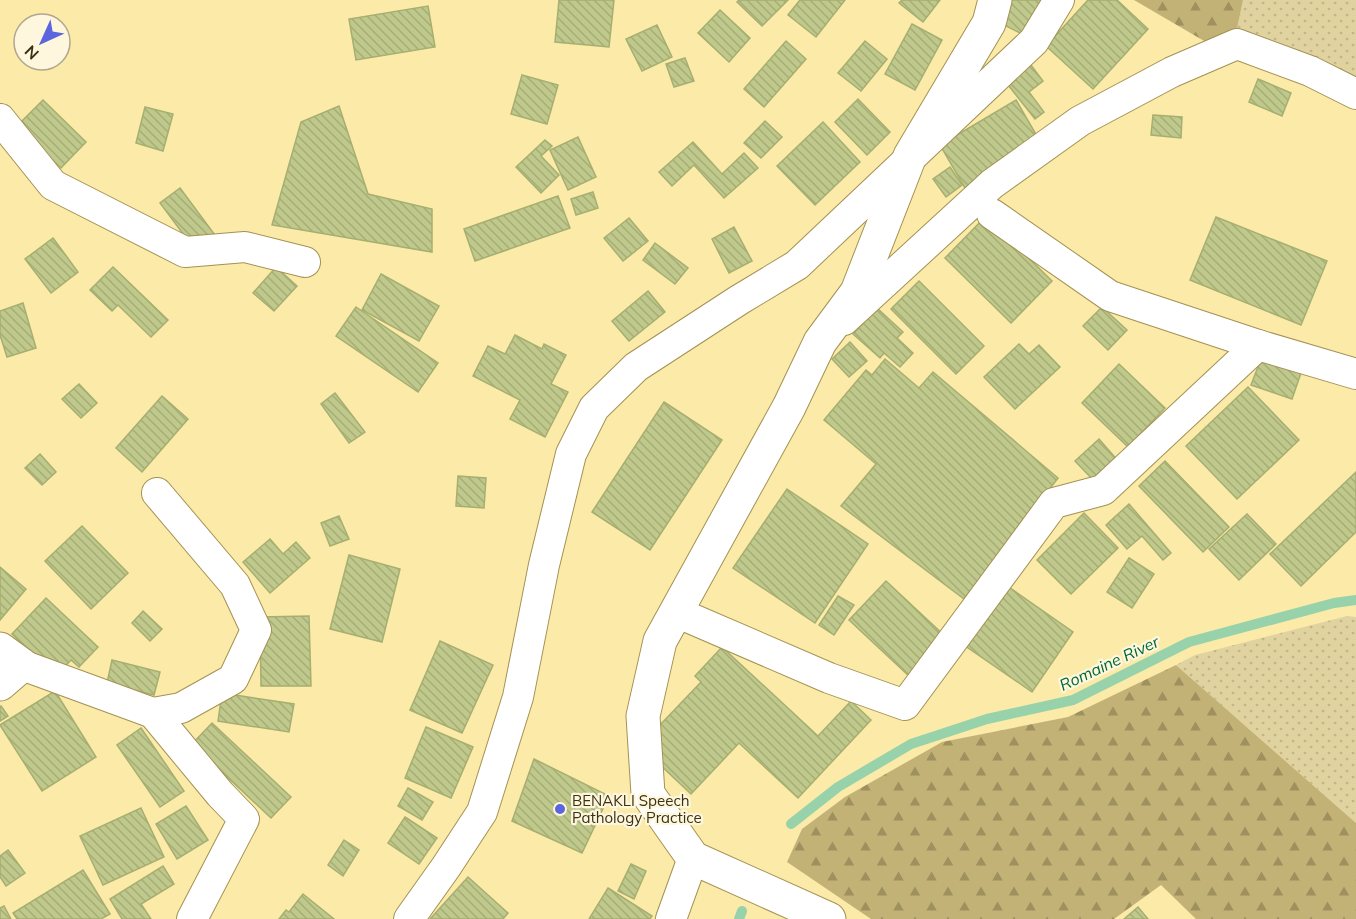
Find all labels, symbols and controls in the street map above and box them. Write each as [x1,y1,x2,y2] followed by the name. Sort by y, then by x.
[12,12,72,72] north arrow
[20,41,43,64] text: N
[1056,631,1163,695] water label: Romaine River
[572,791,702,827] place label: BENAKLI Speech Pathology Practice
[553,802,567,816] marker: BENAKLI Speech Pathology Practice

